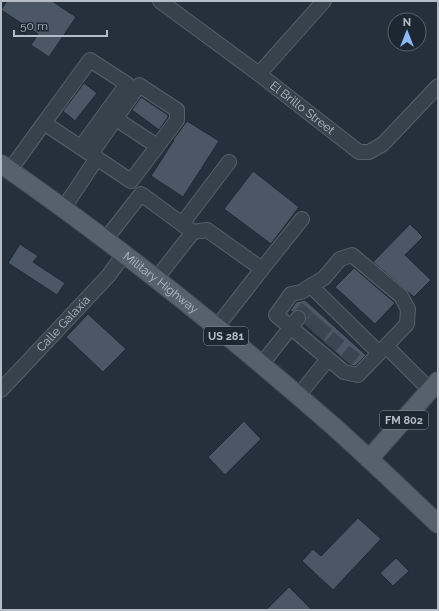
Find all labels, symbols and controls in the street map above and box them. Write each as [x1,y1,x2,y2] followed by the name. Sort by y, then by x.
[14,12,107,38] scale bar
[387,12,427,52] north arrow
[403,16,411,29] text: N
[20,19,48,33] text: 50 m
[267,78,337,137] street label: El Brillo Street
[120,249,201,317] street label: Military Highway
[34,293,93,355] street label: Calle Galaxia
[204,327,248,345] road number: US 281
[380,411,428,429] road number: FM 802

